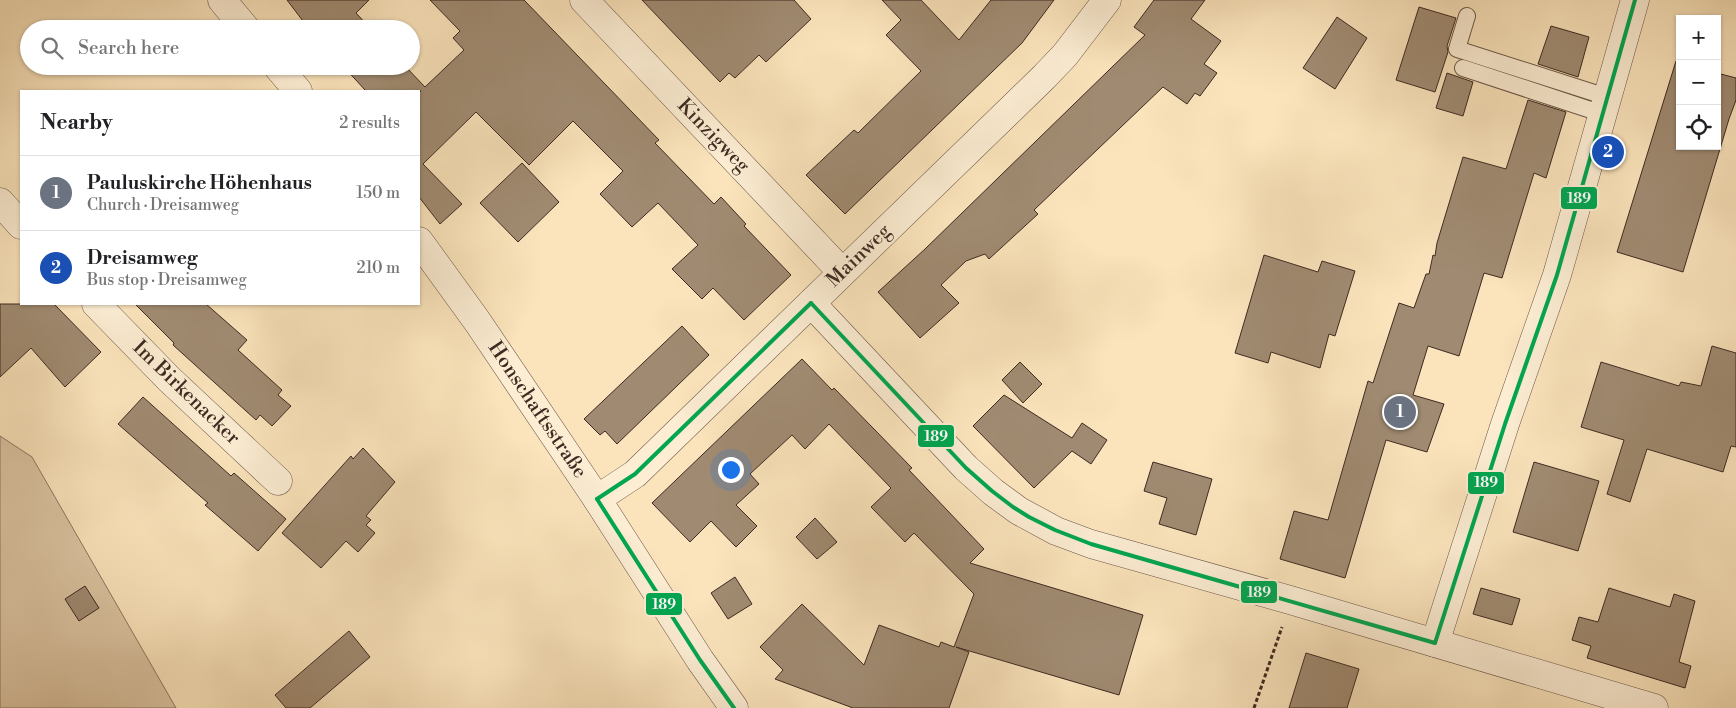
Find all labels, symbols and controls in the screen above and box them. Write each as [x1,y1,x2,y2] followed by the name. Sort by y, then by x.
[1676,15,1721,150] map controls
[1676,15,1721,60] button: +
[20,20,420,75] search box
[38,34,66,62] icon: search
[78,36,179,60] text: Search here
[1676,60,1721,105] button: −
[671,94,755,179] street label: Kinzigweg
[1676,105,1721,150] button: locate
[40,110,113,136] text: Nearby
[339,113,400,133] text: 2 results
[1592,133,1624,171] pin: 2
[87,171,312,195] text: Pauluskirche Höhenhaus
[52,183,60,203] text: 1
[356,183,400,203] text: 150 m
[1560,186,1598,210] line badge: 189
[1567,190,1591,208] text: 189
[87,195,239,215] text: Church · Dreisamweg
[821,219,897,293] street label: Mainweg
[87,246,198,270] text: Dreisamweg
[51,258,61,278] text: 2
[356,258,400,278] text: 210 m
[87,270,247,290] text: Bus stop · Dreisamweg
[127,335,245,451] street label: Im Birkenacker
[482,337,592,483] street label: Honschaftsstraße
[1384,393,1416,431] pin: 1
[917,424,955,448] line badge: 189
[924,428,948,446] text: 189
[718,457,744,483] your location
[1467,471,1505,495] line badge: 189
[1474,474,1498,492] text: 189
[1240,580,1278,604] line badge: 189
[1247,584,1271,602] text: 189
[645,592,683,616] line badge: 189
[652,596,676,614] text: 189

